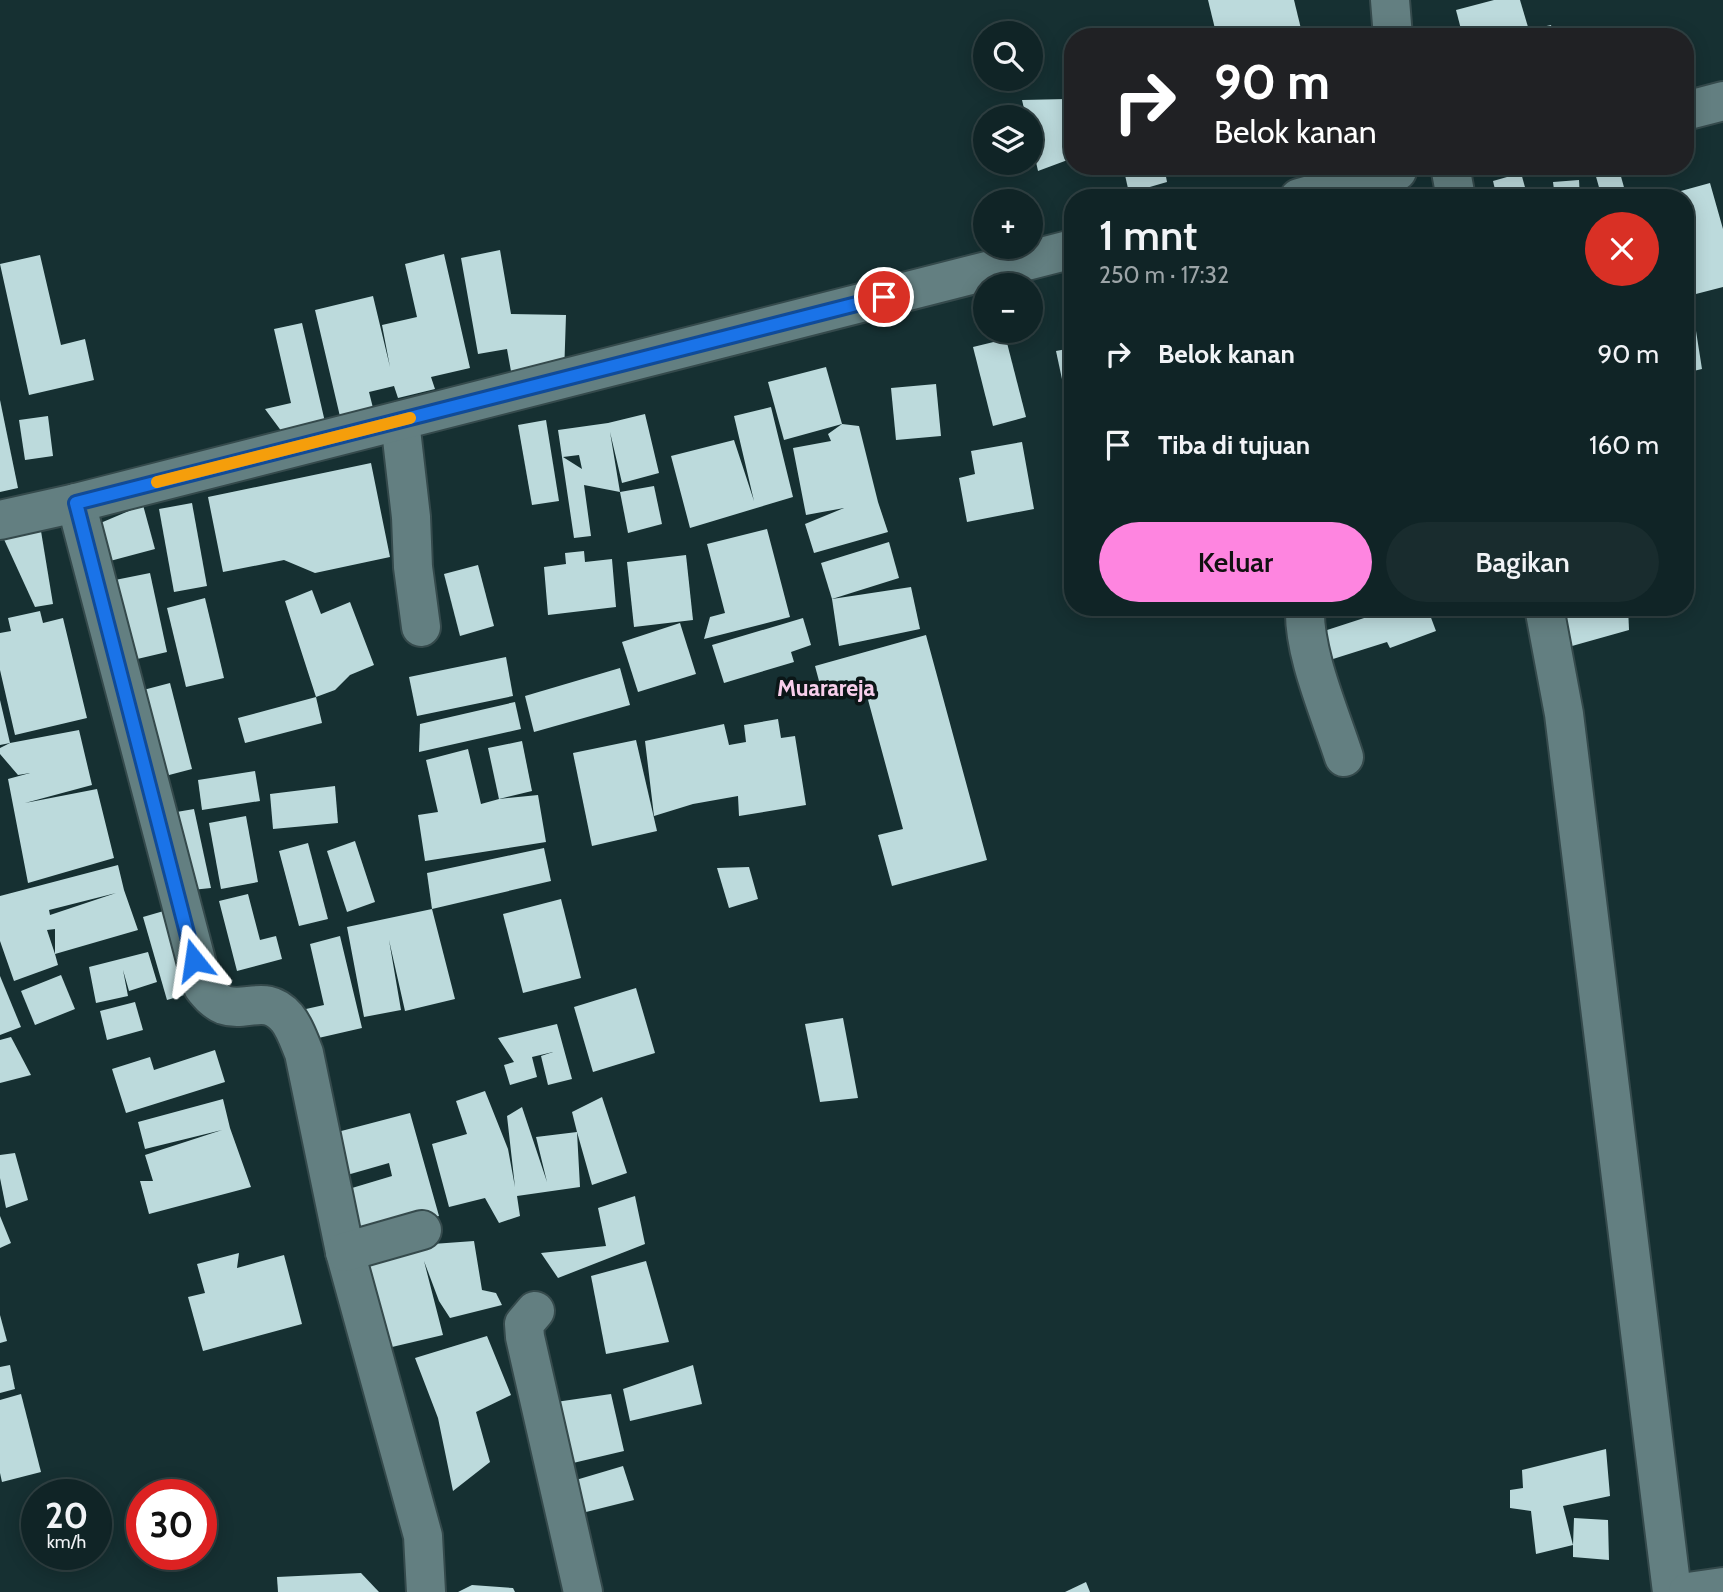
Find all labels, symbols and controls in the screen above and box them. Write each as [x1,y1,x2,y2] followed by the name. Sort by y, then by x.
[973,21,1043,343] map controls
[973,21,1043,91] button: search
[1214,52,1330,111] text: 90 m
[1099,56,1190,147] icon: right
[973,105,1043,175] button: layers
[1214,112,1377,151] text: Belok kanan
[973,189,1043,259] button: +
[1099,209,1197,261] text: 1 mnt
[1585,212,1659,286] button: close
[1099,261,1229,289] text: 250 m · 17:32
[854,267,914,327] pin
[973,273,1043,343] button: −
[865,278,903,316] icon: arrive
[1099,335,1137,373] icon: right
[1158,338,1295,370] text: Belok kanan
[1597,338,1659,370] text: 90 m
[1099,426,1137,464] icon: arrive
[1158,429,1310,461] text: Tiba di tujuan
[1589,429,1659,461] text: 160 m
[1099,522,1372,602] button: Keluar
[1386,522,1659,602] button: Bagikan
[777,674,876,702] district label: Muarareja
[157,923,231,997] position arrow
[126,1479,217,1570] speed limit sign: 30
[45,1494,88,1537] text: 20
[47,1531,86,1553] text: km/h

